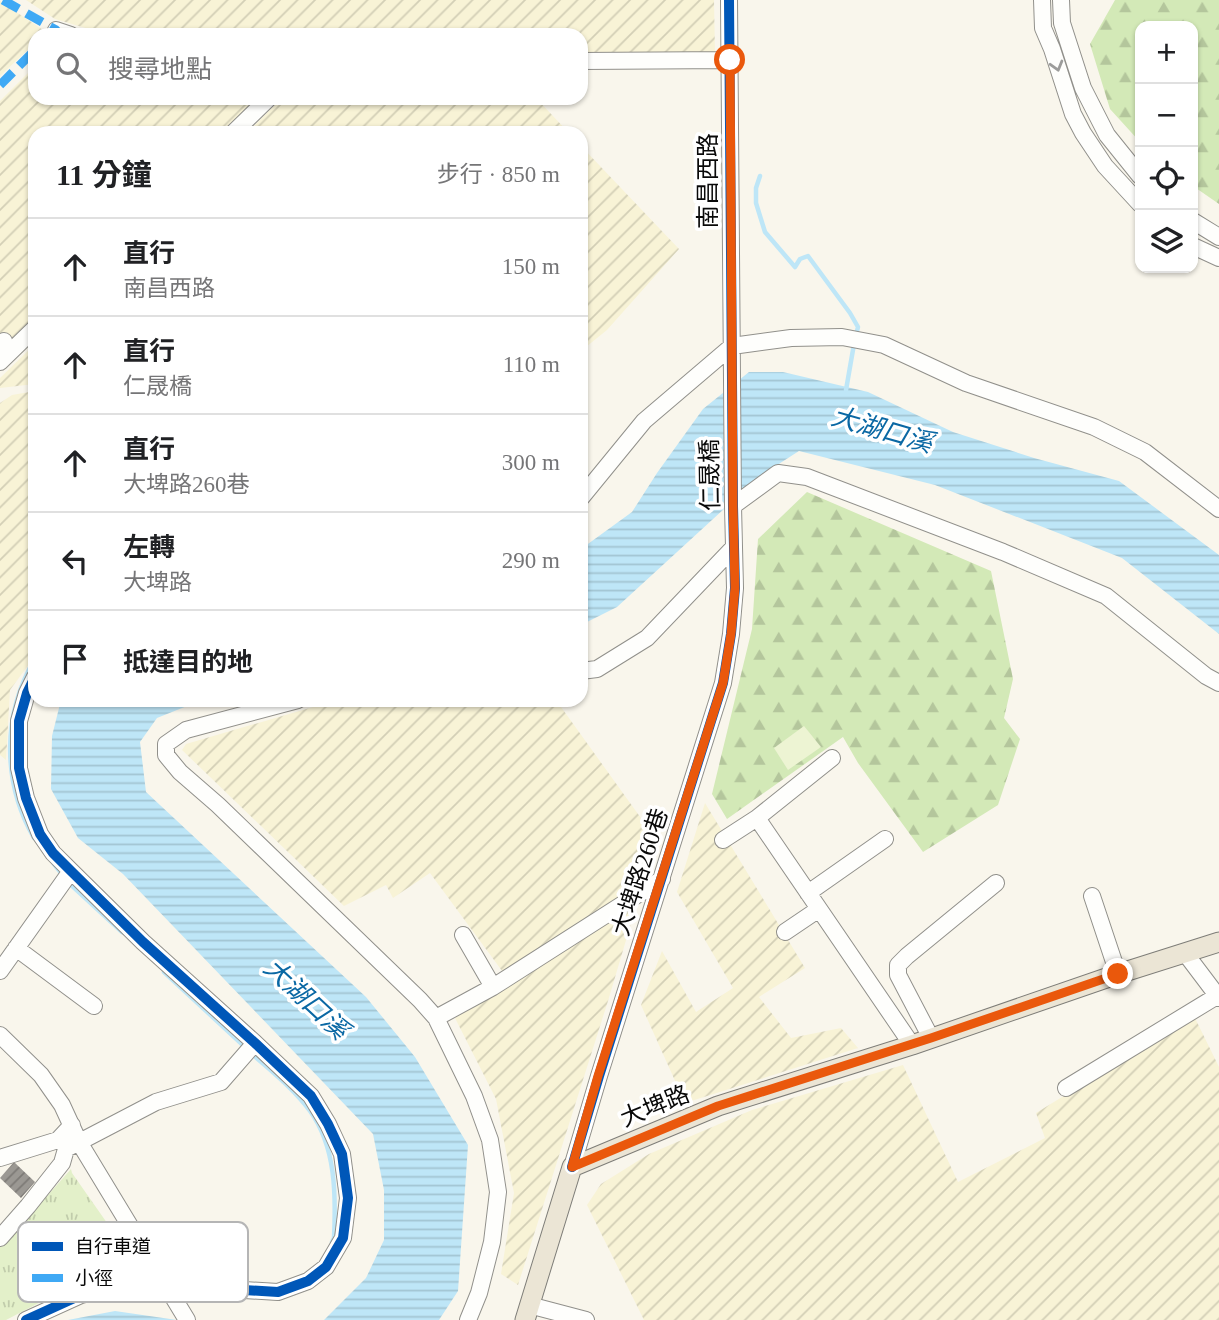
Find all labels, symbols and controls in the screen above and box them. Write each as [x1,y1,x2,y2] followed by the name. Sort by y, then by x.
[1135,21,1198,273] map controls
[1135,21,1198,84] button: +
[28,28,588,105] search box
[714,44,745,75] route start
[52,48,90,86] icon: search
[108,55,212,84] text: 搜尋地點
[1049,59,1064,71] one-way arrow
[1135,84,1198,147] button: −
[695,133,721,229] street label: 南昌西路
[1135,147,1198,210] button: locate
[56,158,152,191] text: 11 分鐘
[437,162,560,187] text: 步行 · 850 m
[1135,210,1198,273] button: layers
[123,239,175,268] text: 直行
[56,248,94,286] icon: ahead
[502,254,560,279] text: 150 m
[123,276,215,301] text: 南昌西路
[123,337,175,366] text: 直行
[56,346,94,384] icon: ahead
[503,352,560,377] text: 110 m
[123,374,192,399] text: 仁晟橋
[828,402,940,459] water label: 大湖口溪
[123,435,175,464] text: 直行
[696,439,724,511] street label: 仁晟橋
[56,444,94,482] icon: ahead
[502,450,560,475] text: 300 m
[123,472,250,497] text: 大埤路260巷
[123,533,175,562] text: 左轉
[56,542,94,580] icon: left
[502,548,560,573] text: 290 m
[123,570,192,595] text: 大埤路
[56,640,94,678] icon: arrive
[123,648,253,677] text: 抵達目的地
[607,805,673,939] street label: 大埤路260巷
[258,953,357,1048] water label: 大湖口溪
[1102,958,1133,989] route end
[617,1080,693,1132] street label: 大埤路
[18,1222,248,1302] legend
[75,1236,151,1257] text: 自行車道
[75,1268,113,1289] text: 小徑

